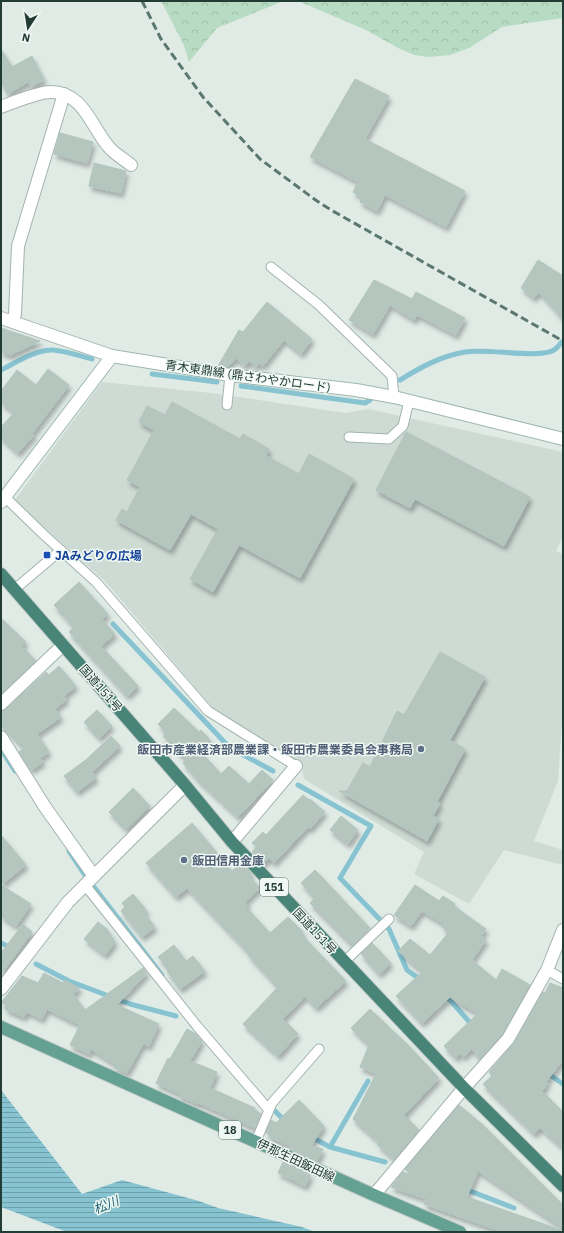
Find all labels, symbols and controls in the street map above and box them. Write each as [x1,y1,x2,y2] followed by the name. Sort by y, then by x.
[8,8,48,48] north arrow
[21,30,31,45] text: N
[164,357,332,395] street label: 青木東鼎線 (鼎さわやかロード)
[55,548,142,563] place label: JAみどりの広場
[42,550,52,560] marker: JAみどりの広場
[76,661,126,715] street label: 国道151号
[137,742,413,757] place label: 飯田市産業経済部農業課・飯田市農業委員会事務局
[416,744,426,754] marker: 飯田市産業経済部農業課・飯田市農業委員会事務局
[192,853,264,868] place label: 飯田信用金庫
[179,855,189,865] marker: 飯田信用金庫
[260,878,288,896] road number: 151
[290,905,340,957] street label: 国道151号
[219,1121,241,1139] road number: 18
[255,1135,337,1185] street label: 伊那生田飯田線
[91,1192,123,1218] water label: 松川

